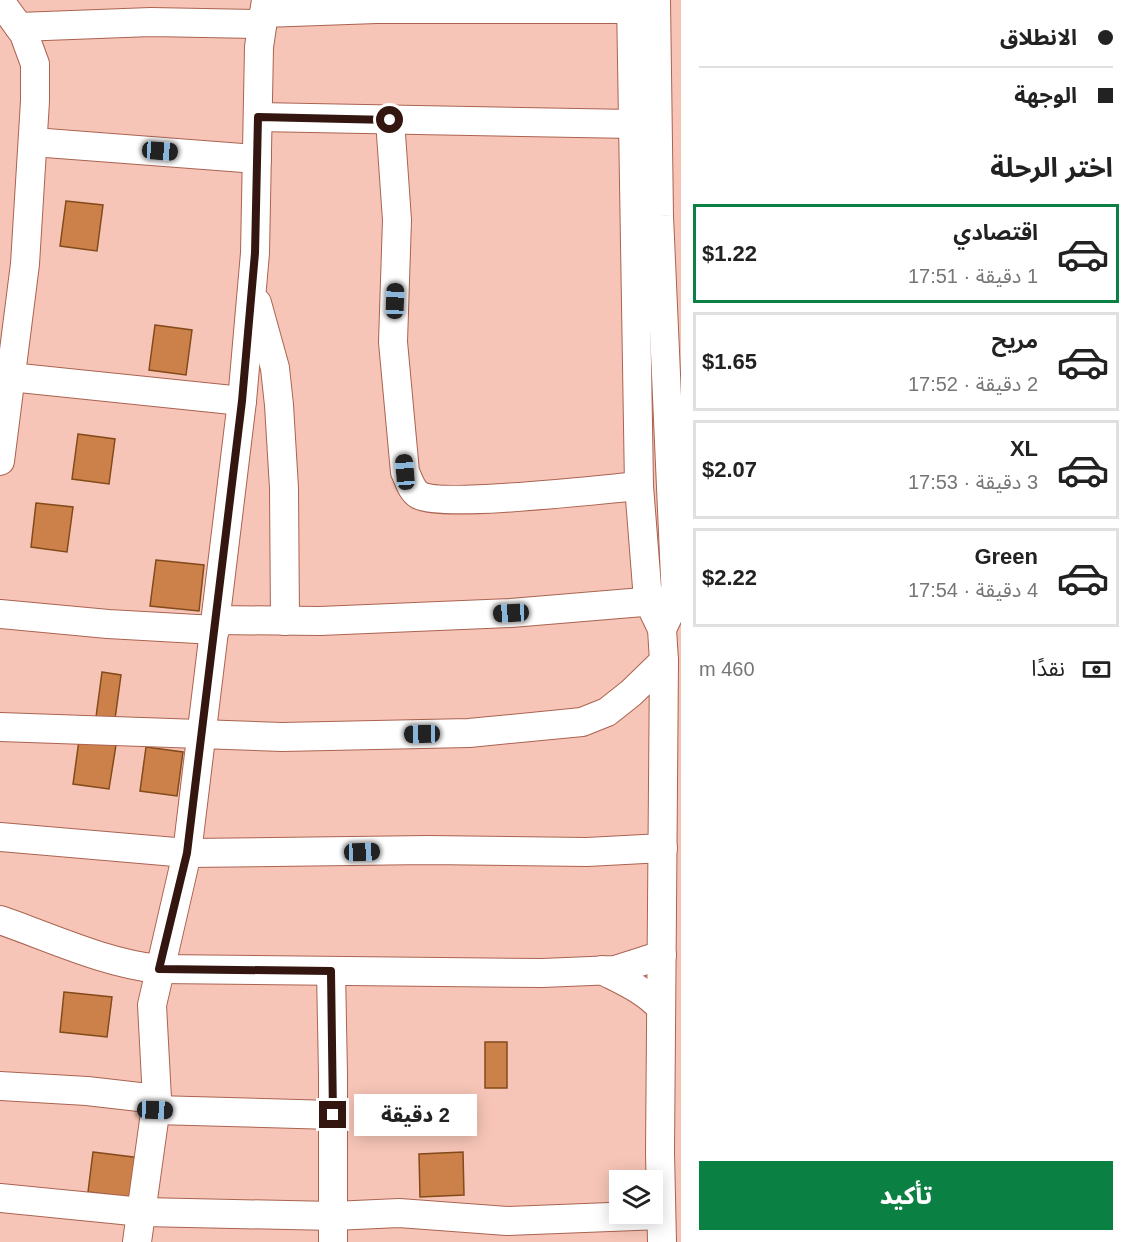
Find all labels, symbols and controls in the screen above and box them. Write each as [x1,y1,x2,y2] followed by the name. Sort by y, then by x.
[1000,25,1077,50] text: الانطلاق
[1014,83,1077,108] text: الوجهة
[376,106,403,133] route start
[141,141,179,161] car
[990,153,1113,183] text: اختر الرحلة
[953,220,1038,245] text: اقتصادي
[1056,227,1110,281] icon: car
[702,241,757,266] text: $1.22
[908,265,1038,287] text: 1 دقيقة · 17:51
[385,283,405,319] car
[992,328,1038,353] text: مريح
[1056,335,1110,389] icon: car
[702,349,757,374] text: $1.65
[908,373,1038,395] text: 2 دقيقة · 17:52
[1010,436,1038,461] text: XL
[1056,443,1110,497] icon: car
[394,453,416,491] car
[702,457,757,482] text: $2.07
[908,471,1038,493] text: 3 دقيقة · 17:53
[974,544,1038,569] text: Green
[1056,551,1110,605] icon: car
[702,565,757,590] text: $2.22
[908,579,1038,601] text: 4 دقيقة · 17:54
[493,603,529,623] car
[1080,653,1113,686] icon: cash
[1031,656,1065,681] text: نقدًا
[699,658,755,680] text: 460 m
[404,725,440,743] car
[344,842,380,862] car
[354,1094,477,1136] callout: 2 دقيقة
[137,1100,173,1120] car
[319,1101,346,1128] route end
[381,1104,450,1126] text: 2 دقيقة
[699,1161,1113,1230] button: تأكيد
[609,1170,663,1224] map controls
[609,1170,663,1224] button: layers

